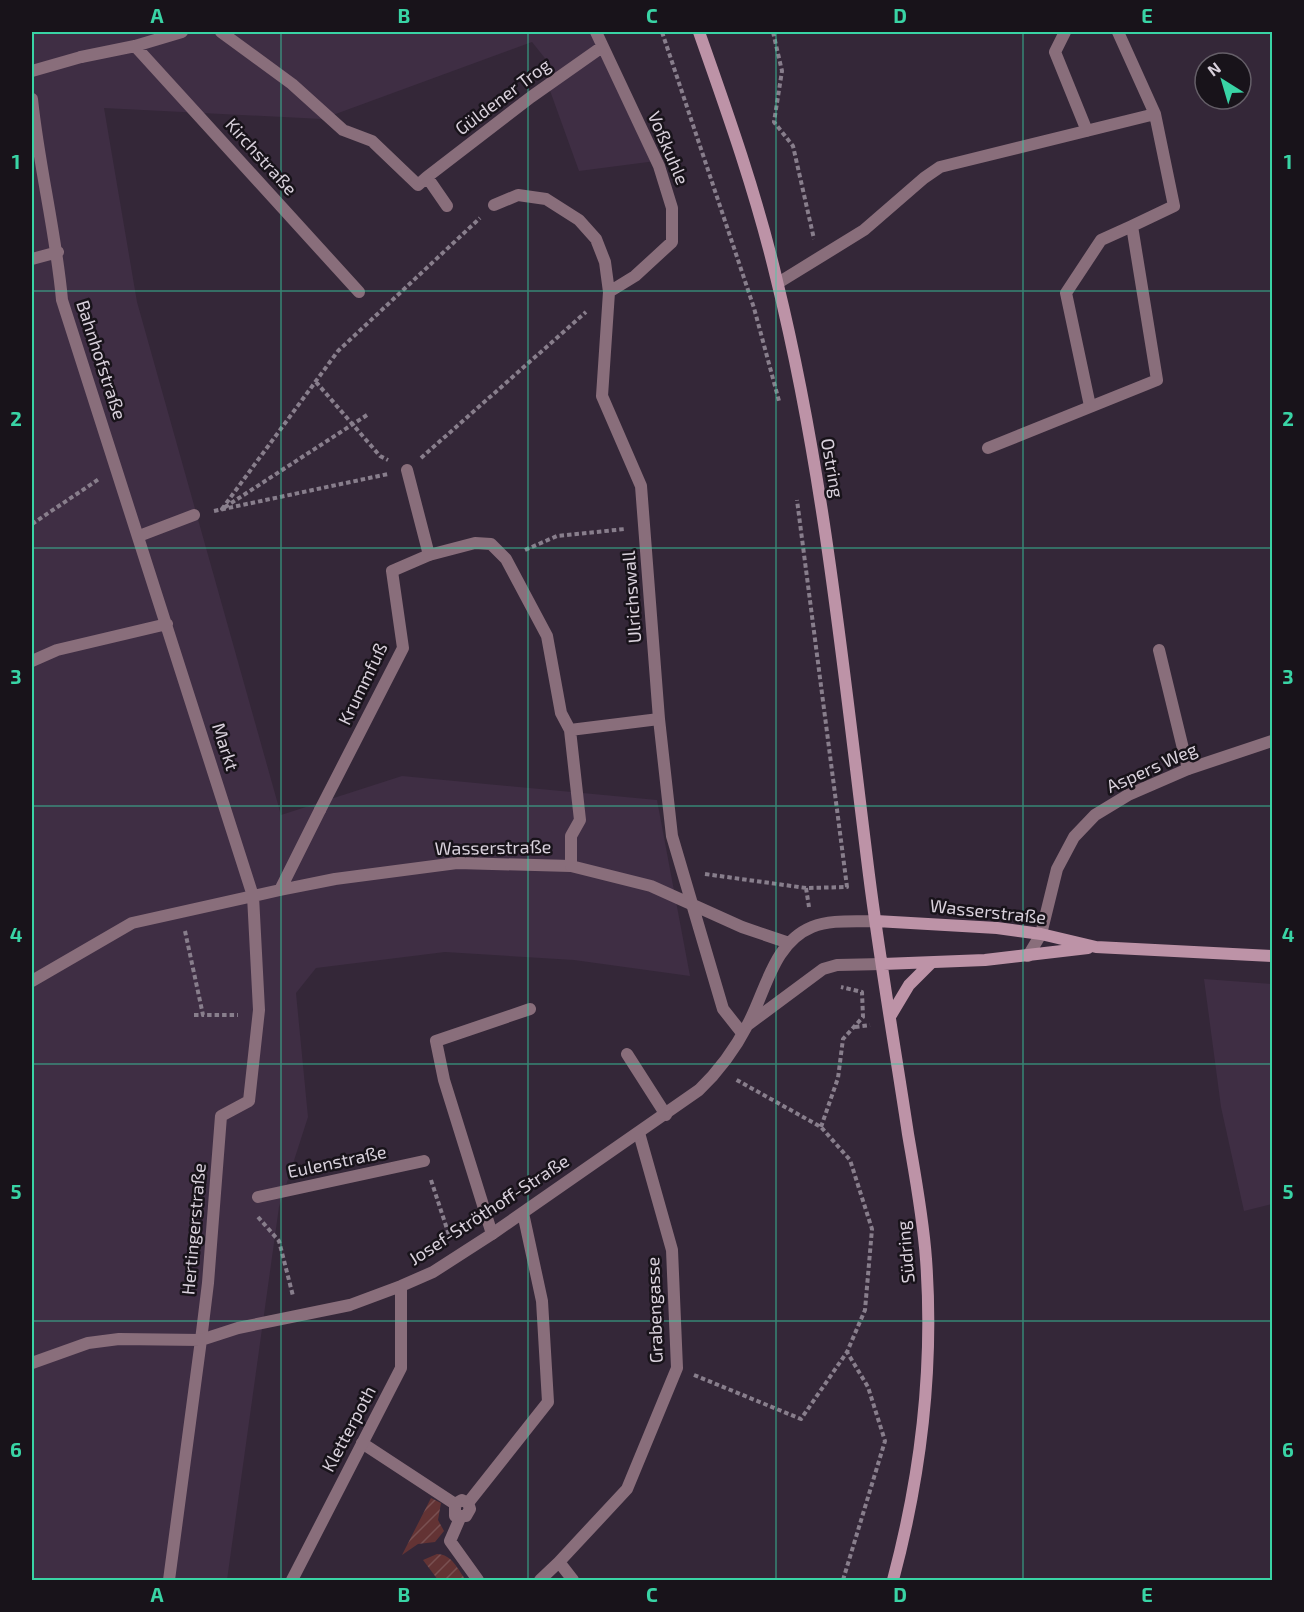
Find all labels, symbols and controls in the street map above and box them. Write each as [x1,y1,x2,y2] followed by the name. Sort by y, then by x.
[150,3,164,27] text: A
[398,3,410,27] text: B
[646,3,658,27] text: C
[893,3,907,27] text: D
[1141,3,1153,27] text: E
[1193,51,1253,111] north arrow
[450,53,554,139] street label: Güldener Trog
[1203,58,1224,80] text: N
[644,108,694,188] street label: Voßkuhle
[221,113,302,199] street label: Kirchstraße
[12,149,20,173] text: 1
[1284,149,1292,173] text: 1
[72,297,132,422] street label: Bahnhofstraße
[10,406,22,430] text: 2
[1282,406,1294,430] text: 2
[817,436,849,499] street label: Ostring
[617,549,645,644] street label: Ulrichswall
[333,639,391,728] street label: Krummfuß
[10,664,22,688] text: 3
[1282,664,1294,688] text: 3
[208,720,244,773] street label: Markt
[1103,737,1200,797] street label: Aspers Weg
[434,835,552,859] street label: Wasserstraße
[929,894,1047,928] street label: Wasserstraße
[10,922,23,946] text: 4
[1282,922,1295,946] text: 4
[285,1140,388,1182] street label: Eulenstraße
[404,1149,573,1269] street label: Josef-Ströthoff-Straße
[176,1162,210,1296] street label: Hertingerstraße
[10,1179,22,1203] text: 5
[1282,1179,1294,1203] text: 5
[891,1220,919,1284] street label: Südring
[641,1256,667,1364] street label: Grabengasse
[316,1382,380,1475] street label: Kletterpoth
[10,1437,22,1461] text: 6
[1282,1437,1294,1461] text: 6
[150,1582,164,1606] text: A
[398,1582,410,1606] text: B
[646,1582,658,1606] text: C
[893,1582,907,1606] text: D
[1141,1582,1153,1606] text: E

